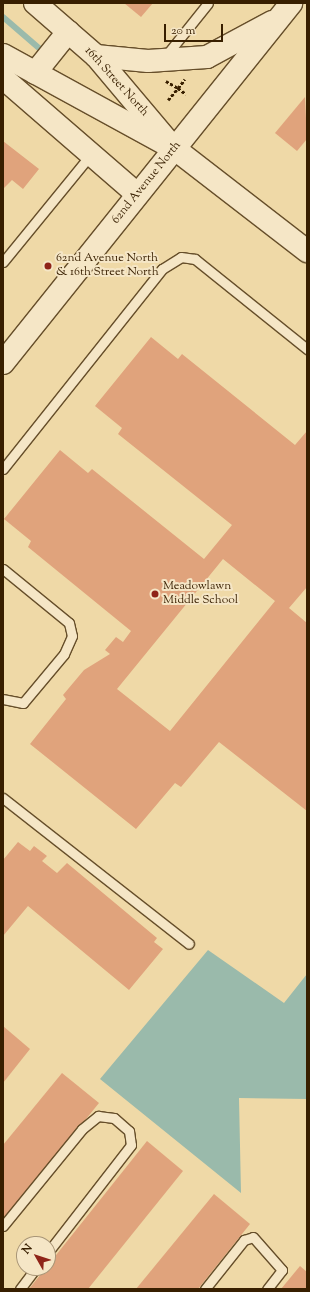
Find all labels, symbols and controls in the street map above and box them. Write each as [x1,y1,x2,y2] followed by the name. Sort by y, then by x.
[166,16,225,42] scale bar
[171,22,195,40] text: 20 m
[81,44,151,120] street label: 16th Street North
[109,139,185,227] street label: 62nd Avenue North
[56,252,159,280] place label: 62nd Avenue North & 16th Street North
[43,261,53,271] marker: 62nd Avenue North & 16th Street North
[163,580,238,608] place label: Meadowlawn Middle School
[150,589,160,599] marker: Meadowlawn Middle School
[16,1236,56,1276] north arrow
[18,1241,36,1258] text: N

